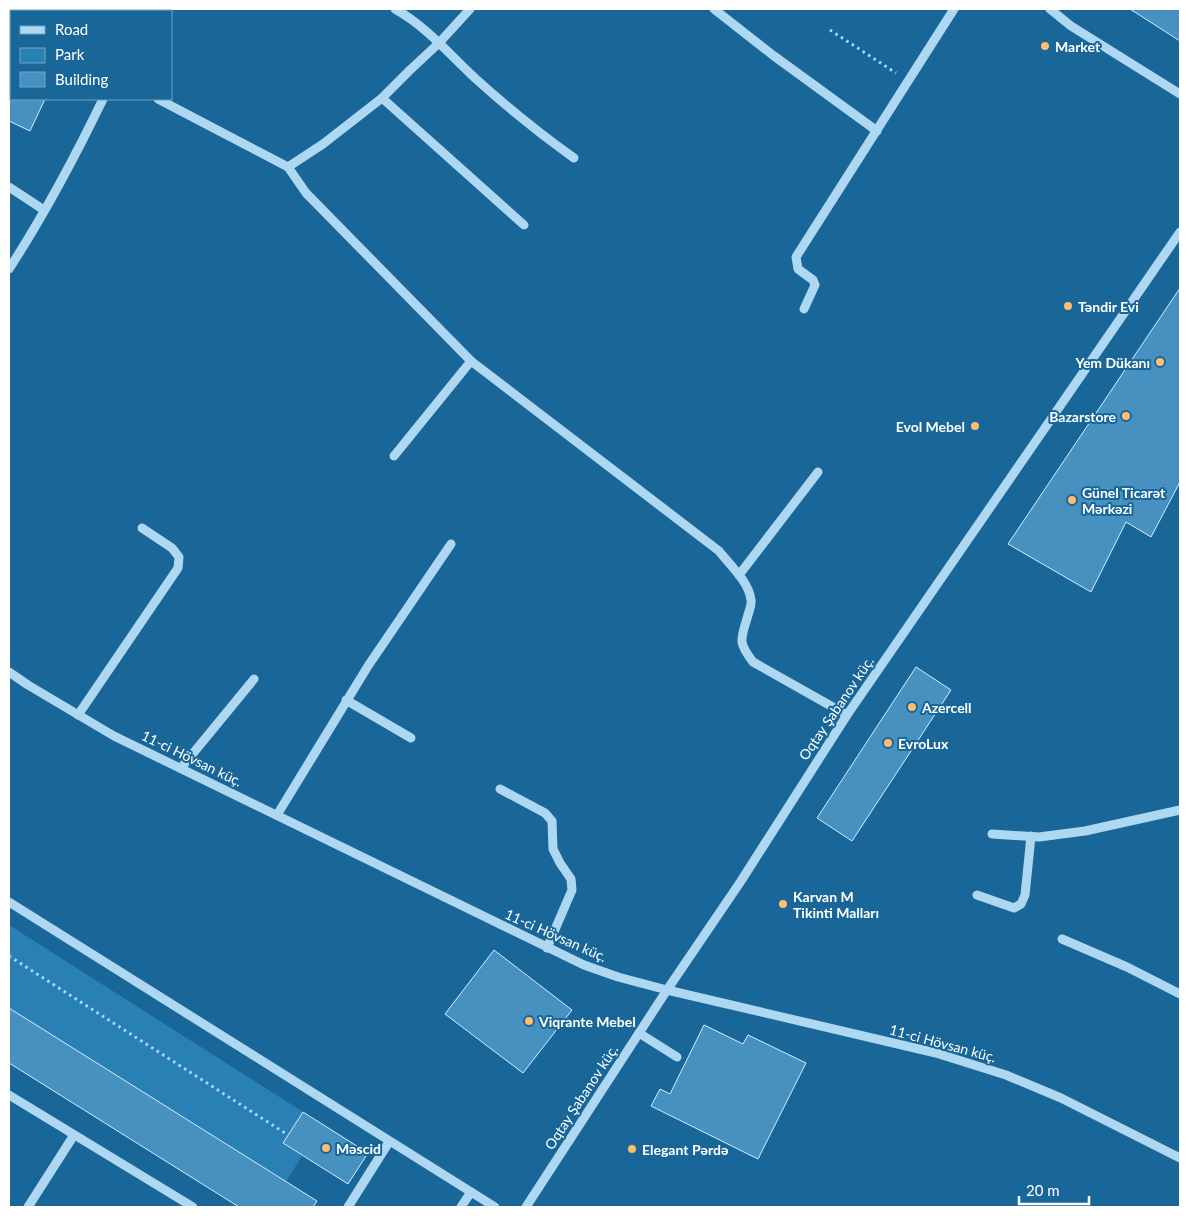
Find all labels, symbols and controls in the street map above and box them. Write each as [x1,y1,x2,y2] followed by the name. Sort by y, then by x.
[10,10,172,100] legend
[55,20,88,38] text: Road
[1055,38,1101,55] place label: Market
[1039,40,1051,52] marker: Market
[55,45,85,63] text: Park
[55,70,108,88] text: Building
[1078,298,1139,315] place label: Təndir Evi
[1062,300,1074,312] marker: Təndir Evi
[1074,354,1150,371] place label: Yem Dükanı
[1154,356,1166,368] marker: Yem Dükanı
[1049,408,1117,425] place label: Bazarstore
[1120,410,1132,422] marker: Bazarstore
[896,418,965,435] place label: Evol Mebel
[969,420,981,432] marker: Evol Mebel
[1082,484,1166,517] place label: Günel Ticarət Mərkəzi
[1066,494,1078,506] marker: Günel Ticarət Mərkəzi
[795,653,877,763] street label: Oqtay Şabanov küç.
[921,699,972,716] place label: Azercell
[906,701,918,713] marker: Azercell
[139,726,245,790] street label: 11-ci Hövsan küç.
[898,735,949,752] place label: EvroLux
[882,737,894,749] marker: EvroLux
[793,888,879,921] place label: Karvan M Tikinti Malları
[777,898,789,910] marker: Karvan M Tikinti Malları
[502,905,610,965] street label: 11-ci Hövsan küç.
[538,1013,636,1030] place label: Viqrante Mebel
[523,1015,535,1027] marker: Viqrante Mebel
[888,1021,998,1065] street label: 11-ci Hövsan küç.
[541,1041,621,1153] street label: Oqtay Şabanov küç.
[336,1140,381,1157] place label: Məscid
[642,1141,729,1158] place label: Elegant Pərdə
[320,1142,332,1154] marker: Məscid
[626,1143,638,1155] marker: Elegant Pərdə
[1019,1174,1089,1206] scale bar
[1026,1181,1060,1199] text: 20 m

